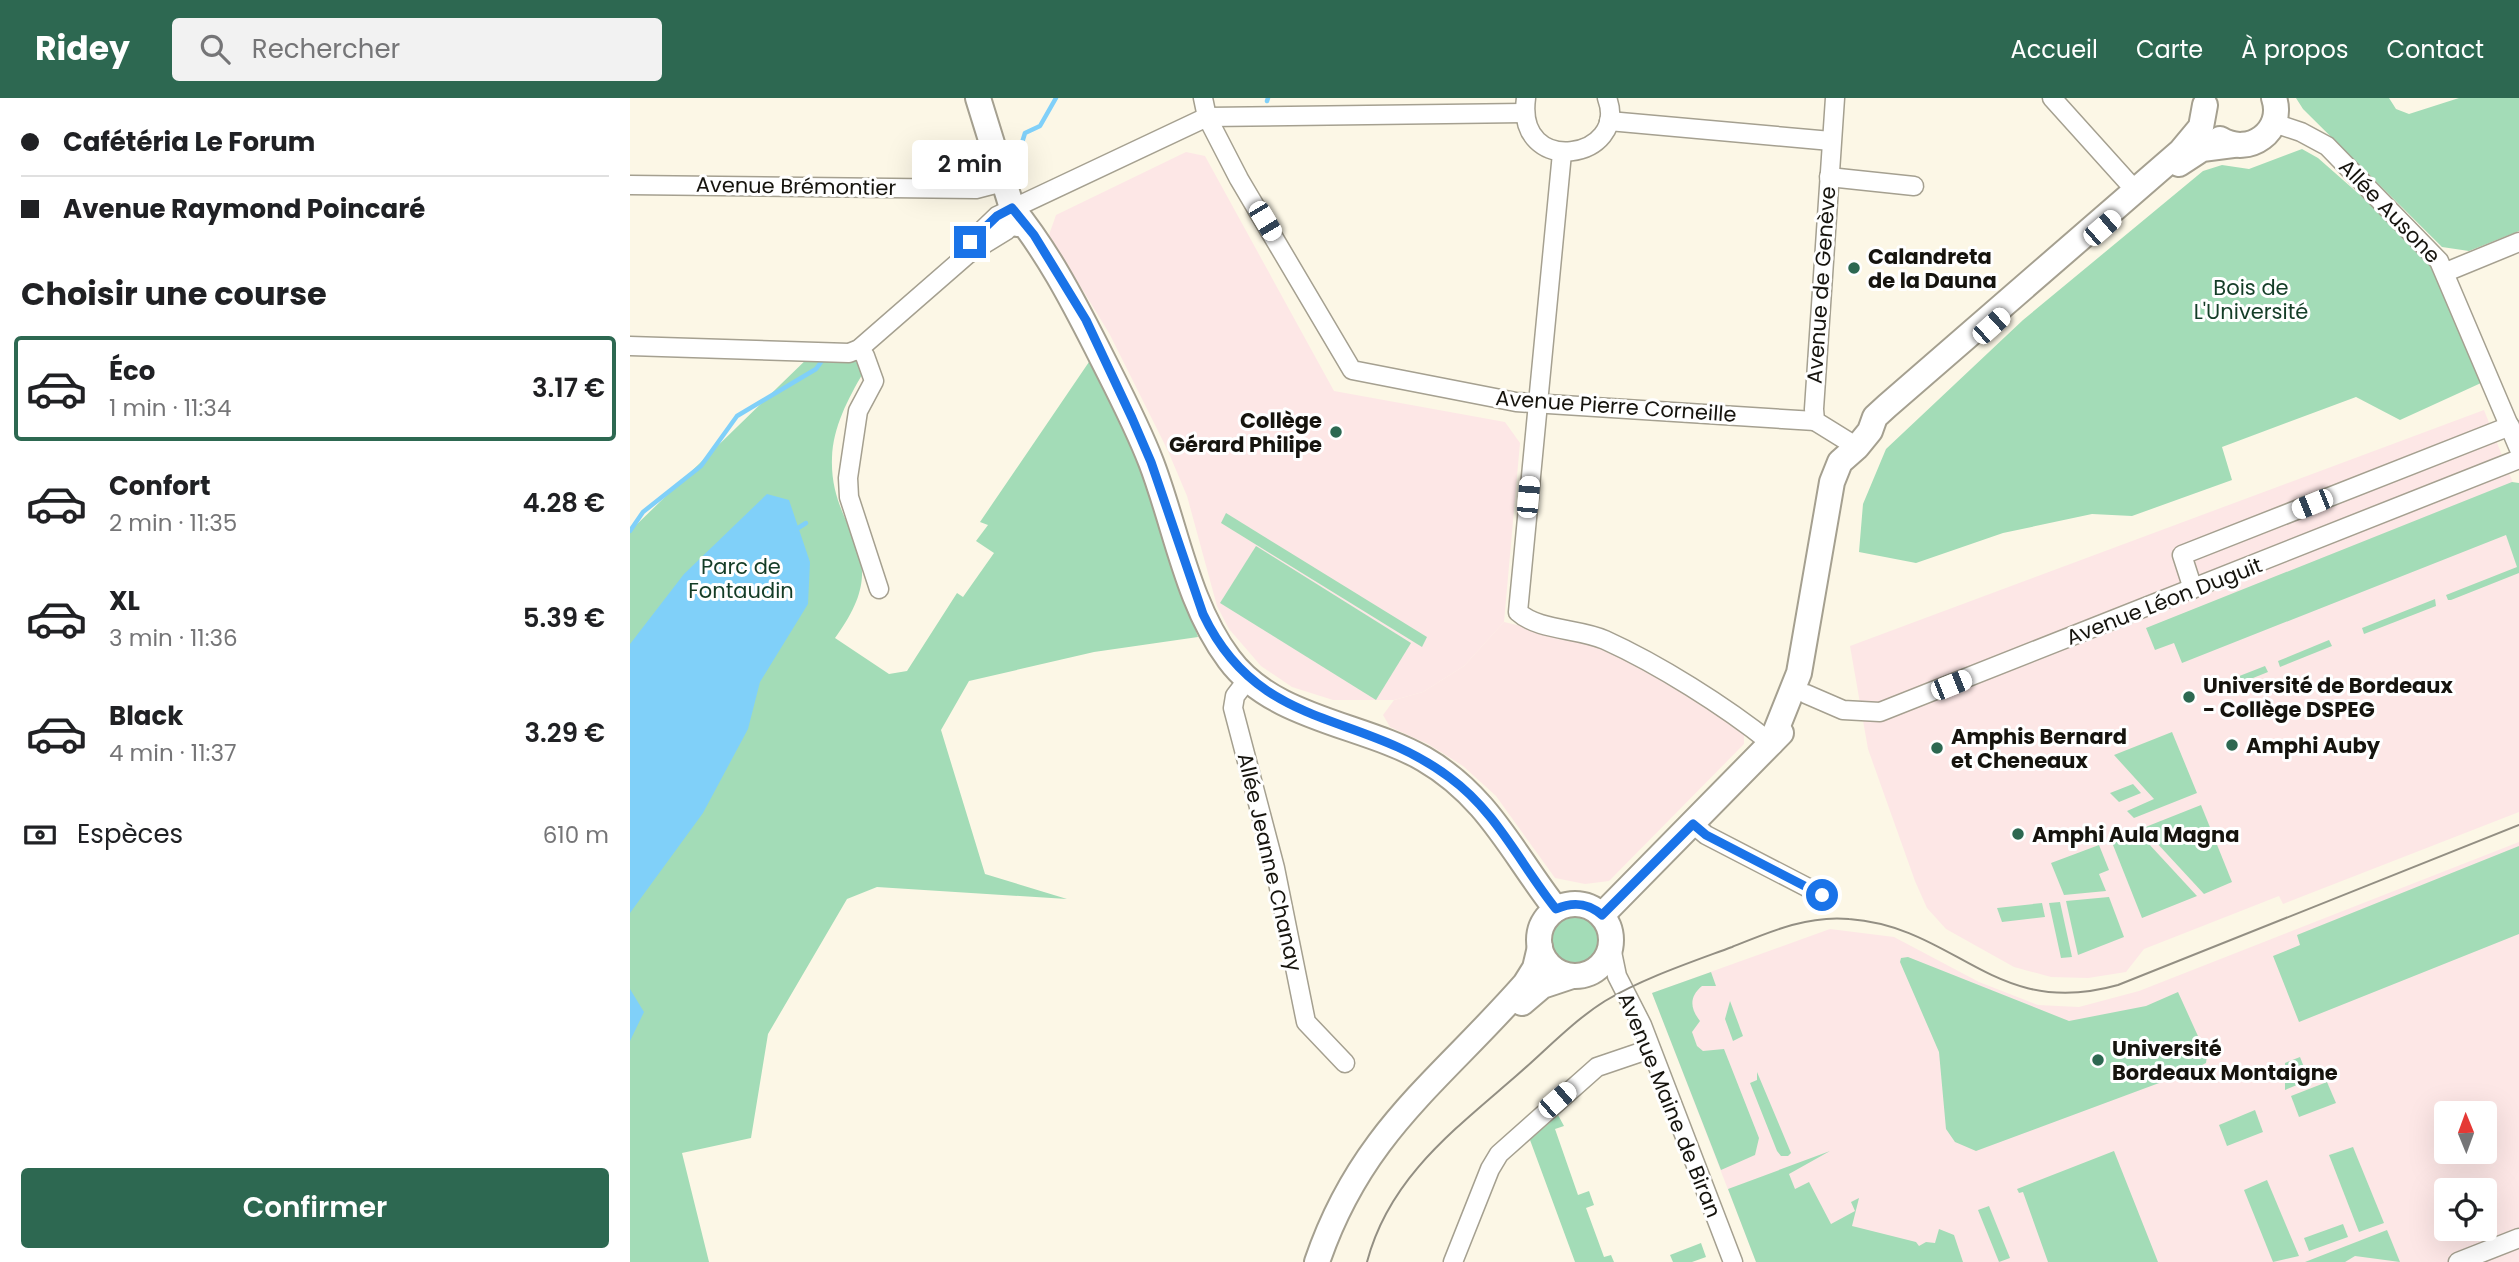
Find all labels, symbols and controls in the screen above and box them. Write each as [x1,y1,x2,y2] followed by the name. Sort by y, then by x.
[172,18,662,81] search box
[35,25,130,72] text: Ridey
[196,30,234,68] icon: search
[252,31,400,67] text: Rechercher
[2011,33,2098,66] text: Accueil
[2136,33,2203,66] text: Carte
[2241,33,2348,66] text: À propos
[2386,33,2484,66] text: Contact
[63,124,315,160] text: Cafétéria Le Forum
[912,141,1028,190] callout: 2 min
[938,148,1002,180] text: 2 min
[2333,153,2447,269] street label: Allée Ausone
[696,170,897,202] street label: Avenue Brémontier
[1800,185,1842,385] street label: Avenue de Genève
[63,191,425,227] text: Avenue Raymond Poincaré
[1246,198,1285,244] car
[2080,206,2125,250] car
[954,226,986,258] route end
[1868,242,1997,295] place label: Calandreta de la Dauna
[1846,260,1862,276] marker: Calandreta de la Dauna
[21,271,327,316] text: Choisir une course
[2194,273,2308,326] park label: Bois de L'Université
[1969,304,2014,348] car
[109,353,155,389] text: Éco
[25,357,88,420] icon: car
[532,370,605,406] text: 3.17 €
[1495,383,1737,429] street label: Avenue Pierre Corneille
[109,392,231,424] text: 1 min · 11:34
[1169,406,1322,459] place label: Collège Gérard Philipe
[1328,424,1344,440] marker: Collège Gérard Philipe
[109,468,211,504] text: Confort
[25,472,88,535] icon: car
[1516,475,1541,519] car
[522,485,605,521] text: 4.28 €
[2289,486,2336,522] car
[109,507,237,539] text: 2 min · 11:35
[2062,550,2266,652] street label: Avenue Léon Duguit
[688,552,794,605] park label: Parc de Fontaudin
[109,583,140,619] text: XL
[25,587,88,650] icon: car
[523,600,605,636] text: 5.39 €
[109,622,238,654] text: 3 min · 11:36
[1928,667,1975,703] car
[2203,671,2454,724] place label: Université de Bordeaux - Collège DSPEG
[2181,689,2197,705] marker: Université de Bordeaux - Collège DSPEG
[109,698,183,734] text: Black
[25,702,88,765] icon: car
[525,715,605,751] text: 3.29 €
[1951,722,2127,775] place label: Amphis Bernard et Cheneaux
[2246,731,2381,760] place label: Amphi Auby
[109,737,237,769] text: 4 min · 11:37
[2224,737,2240,753] marker: Amphi Auby
[1929,740,1945,756] marker: Amphis Bernard et Cheneaux
[1231,750,1309,974] street label: Allée Jeanne Chanay
[21,816,59,854] icon: cash
[77,816,183,852] text: Espèces
[543,819,609,851] text: 610 m
[2032,820,2240,849] place label: Amphi Aula Magna
[2010,826,2026,842] marker: Amphi Aula Magna
[1806,879,1838,911] route start
[1612,988,1728,1222] street label: Avenue Maine de Biran
[2112,1034,2338,1087] place label: Université Bordeaux Montaigne
[2090,1052,2106,1068] marker: Université Bordeaux Montaigne
[1535,1078,1580,1122] car
[2434,1101,2497,1164] north arrow
[2434,1101,2497,1241] map controls
[21,1168,609,1248] button: Confirmer
[2434,1178,2497,1241] button: locate

